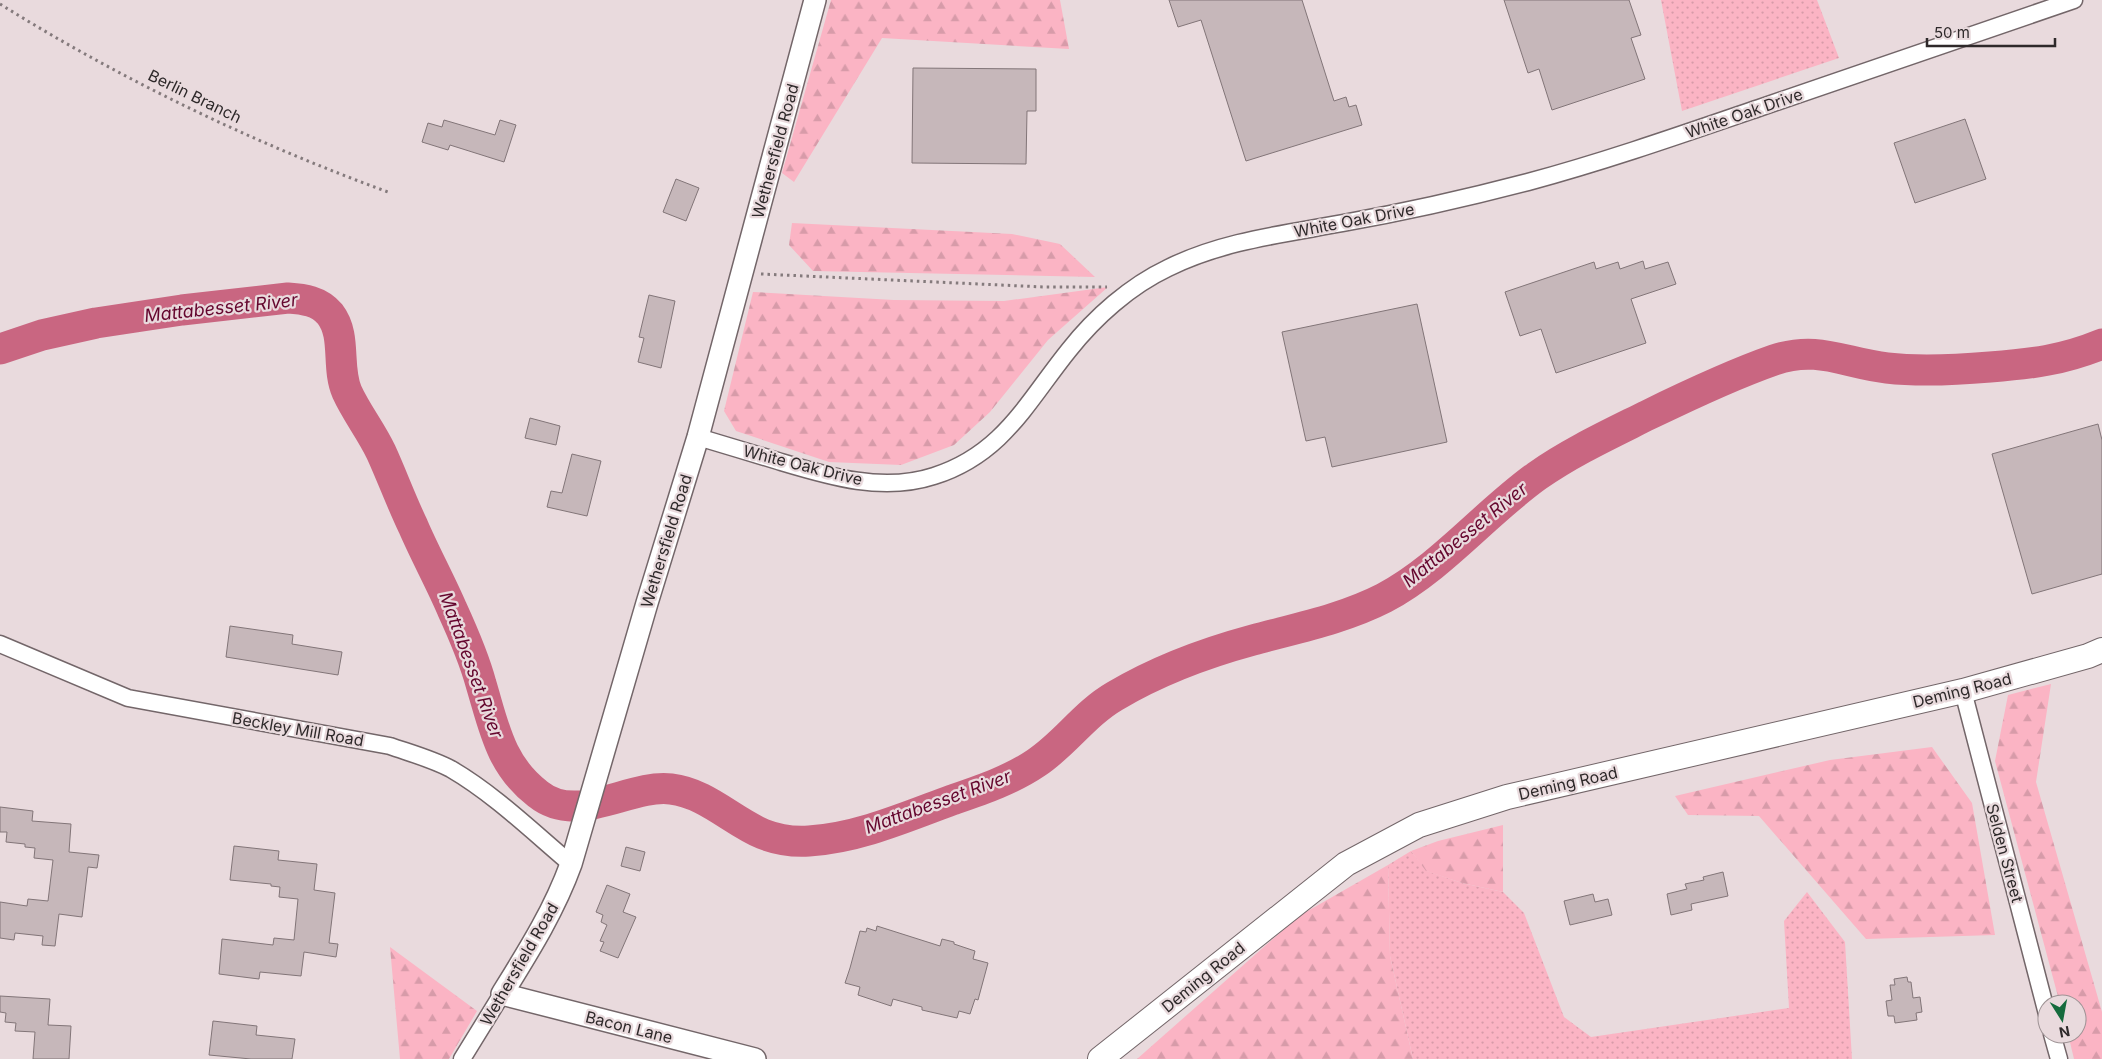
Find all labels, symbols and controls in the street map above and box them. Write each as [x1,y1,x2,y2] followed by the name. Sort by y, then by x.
[1927,15,2054,47] scale bar
[1934,23,1970,42] text: 50 m
[145,65,245,127] street label: Berlin Branch
[747,81,803,221] street label: Wethersfield Road
[1683,84,1805,142] street label: White Oak Drive
[1292,199,1416,241] street label: White Oak Drive
[143,289,300,326] water label: Mattabesset River
[741,441,865,489] street label: White Oak Drive
[636,472,696,610] street label: Wethersfield Road
[1398,477,1532,591] water label: Mattabesset River
[435,589,508,742] water label: Mattabesset River
[1911,668,2013,712] street label: Deming Road
[231,708,365,750] street label: Beckley Mill Road
[1516,762,1620,804] street label: Deming Road
[862,765,1015,838] water label: Mattabesset River
[1982,801,2028,905] street label: Selden Street
[476,899,562,1029] street label: Wethersfield Road
[1157,937,1249,1017] street label: Deming Road
[2037,994,2087,1044] north arrow
[583,1007,675,1047] street label: Bacon Lane
[2058,1023,2071,1042] text: N

